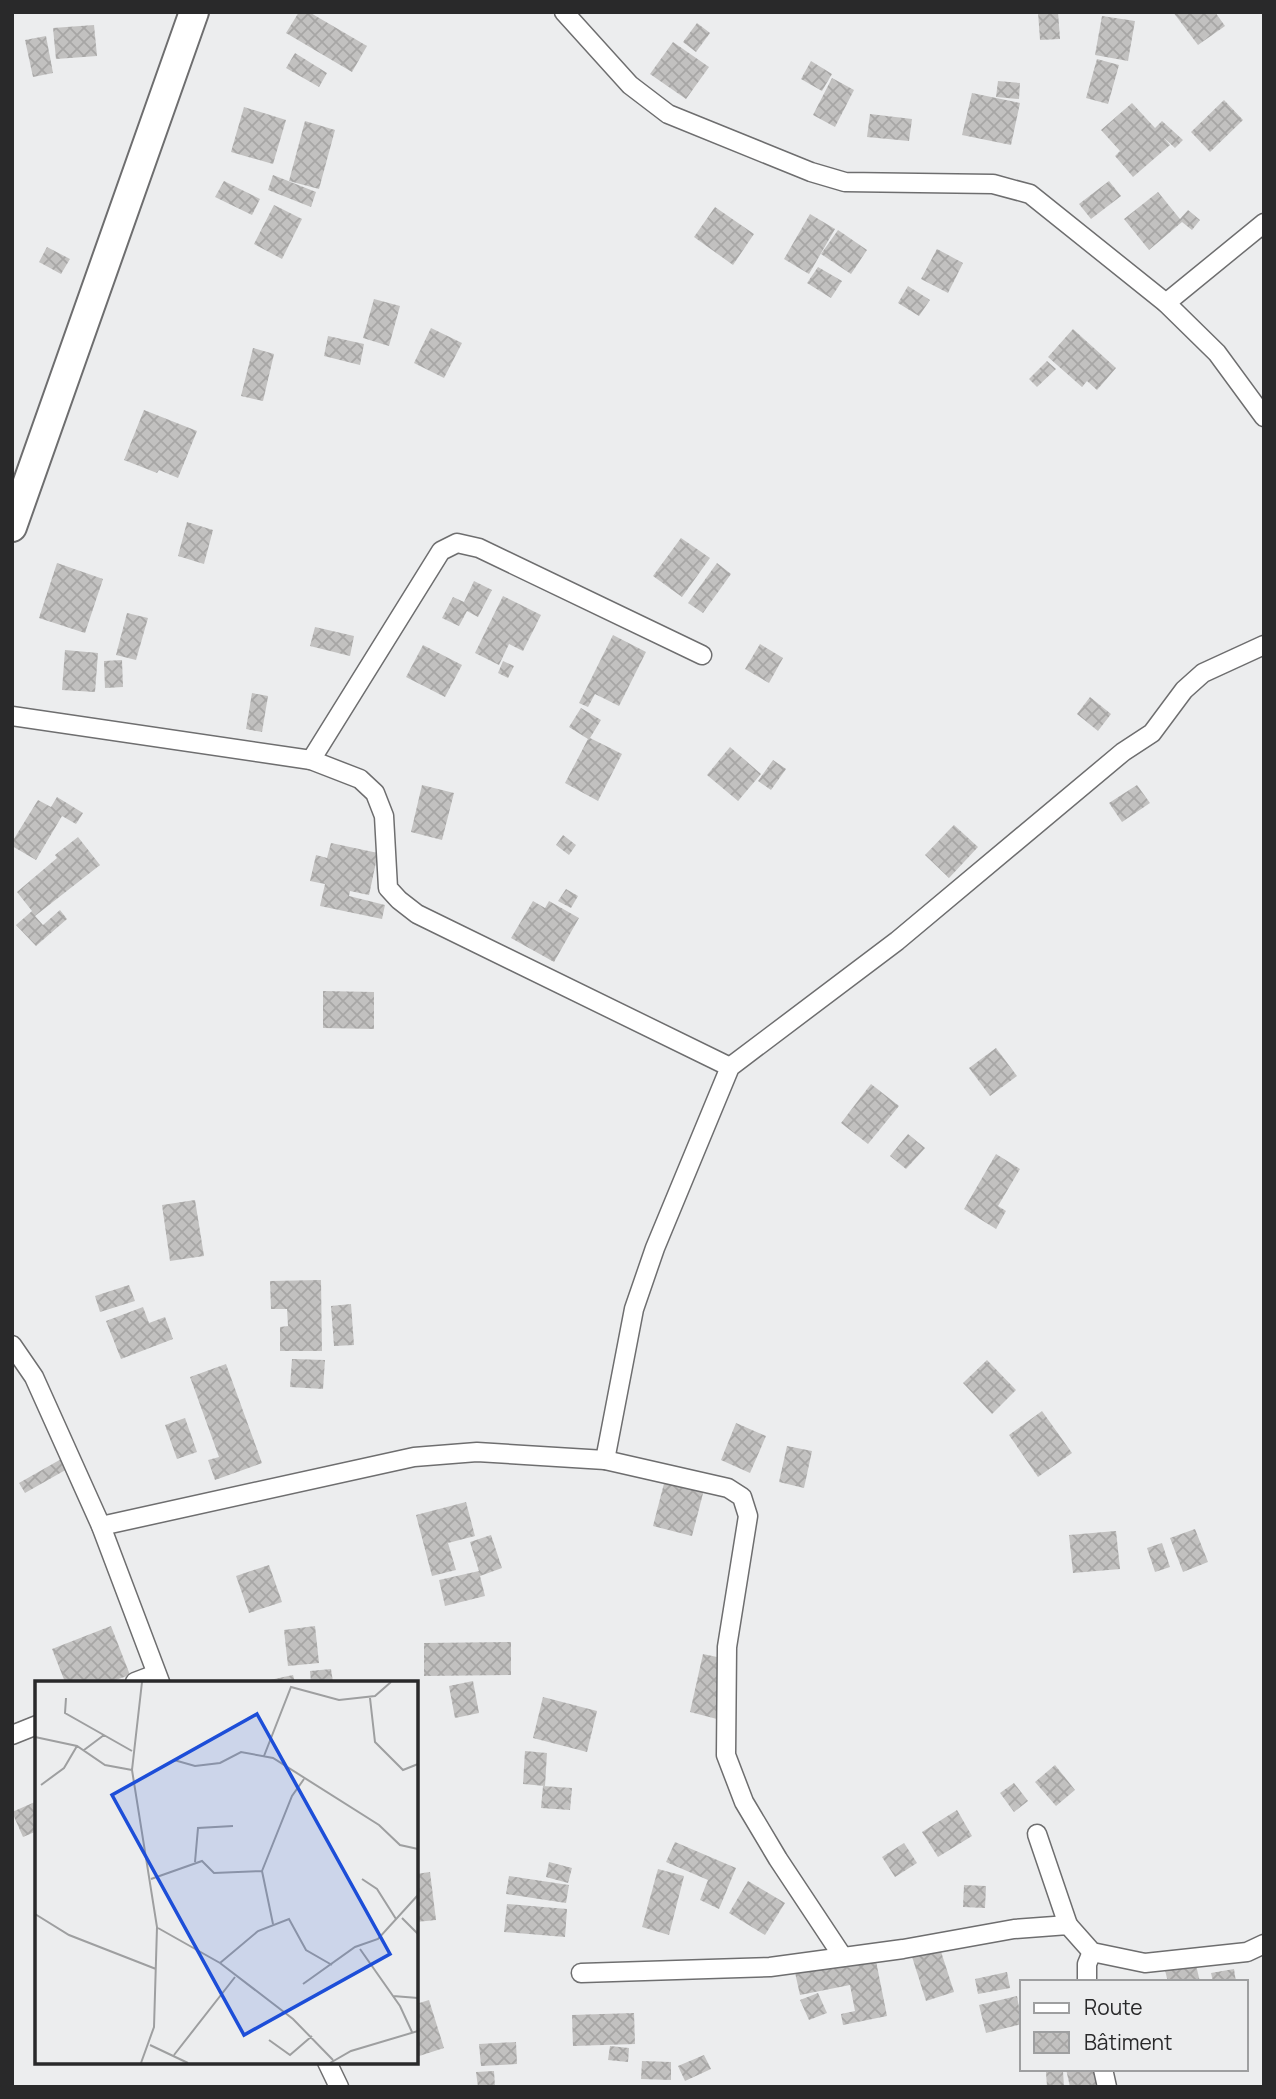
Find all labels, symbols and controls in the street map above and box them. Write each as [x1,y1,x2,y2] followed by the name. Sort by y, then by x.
[35,1681,418,2064] inset map
[1020,1980,1248,2071] legend
[1084,1993,1142,2021] text: Route
[1084,2028,1172,2056] text: Bâtiment

